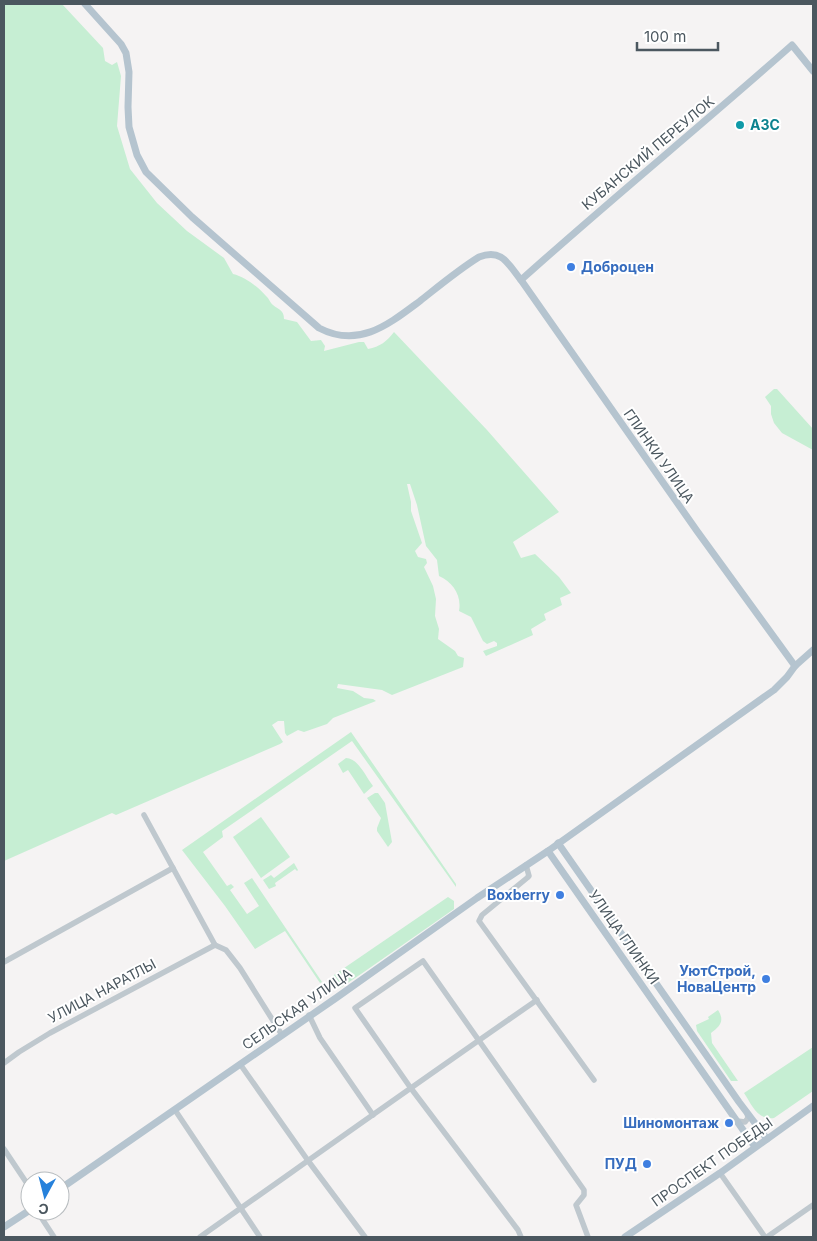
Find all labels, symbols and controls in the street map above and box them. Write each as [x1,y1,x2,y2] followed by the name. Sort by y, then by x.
[637,20,718,52] scale bar
[644,27,686,46] text: 100 m
[577,91,718,213] street label: КУБАНСКИЙ ПЕРЕУЛОК
[750,116,780,133] place label: АЗС
[734,119,746,131] marker: АЗС
[581,258,654,275] place label: Доброцен
[565,261,577,273] marker: Доброцен
[621,405,698,506] street label: ГЛИНКИ УЛИЦА
[487,886,551,903] place label: Boxberry
[586,886,663,987] street label: УЛИЦА ГЛИНКИ
[554,889,566,901] marker: Boxberry
[45,955,159,1026] street label: УЛИЦА НАРАТЛЫ
[677,962,756,995] place label: УютСтрой, НоваЦентр
[239,964,355,1053] street label: СЕЛЬСКАЯ УЛИЦА
[760,973,772,985] marker: УютСтрой, НоваЦентр
[648,1113,776,1210] street label: ПРОСПЕКТ ПОБЕДЫ
[623,1114,719,1131] place label: Шиномонтаж
[723,1117,735,1129] marker: Шиномонтаж
[605,1155,637,1172] place label: ПУД
[641,1158,653,1170] marker: ПУД
[20,1171,70,1221] north arrow
[37,1200,50,1218] text: С

